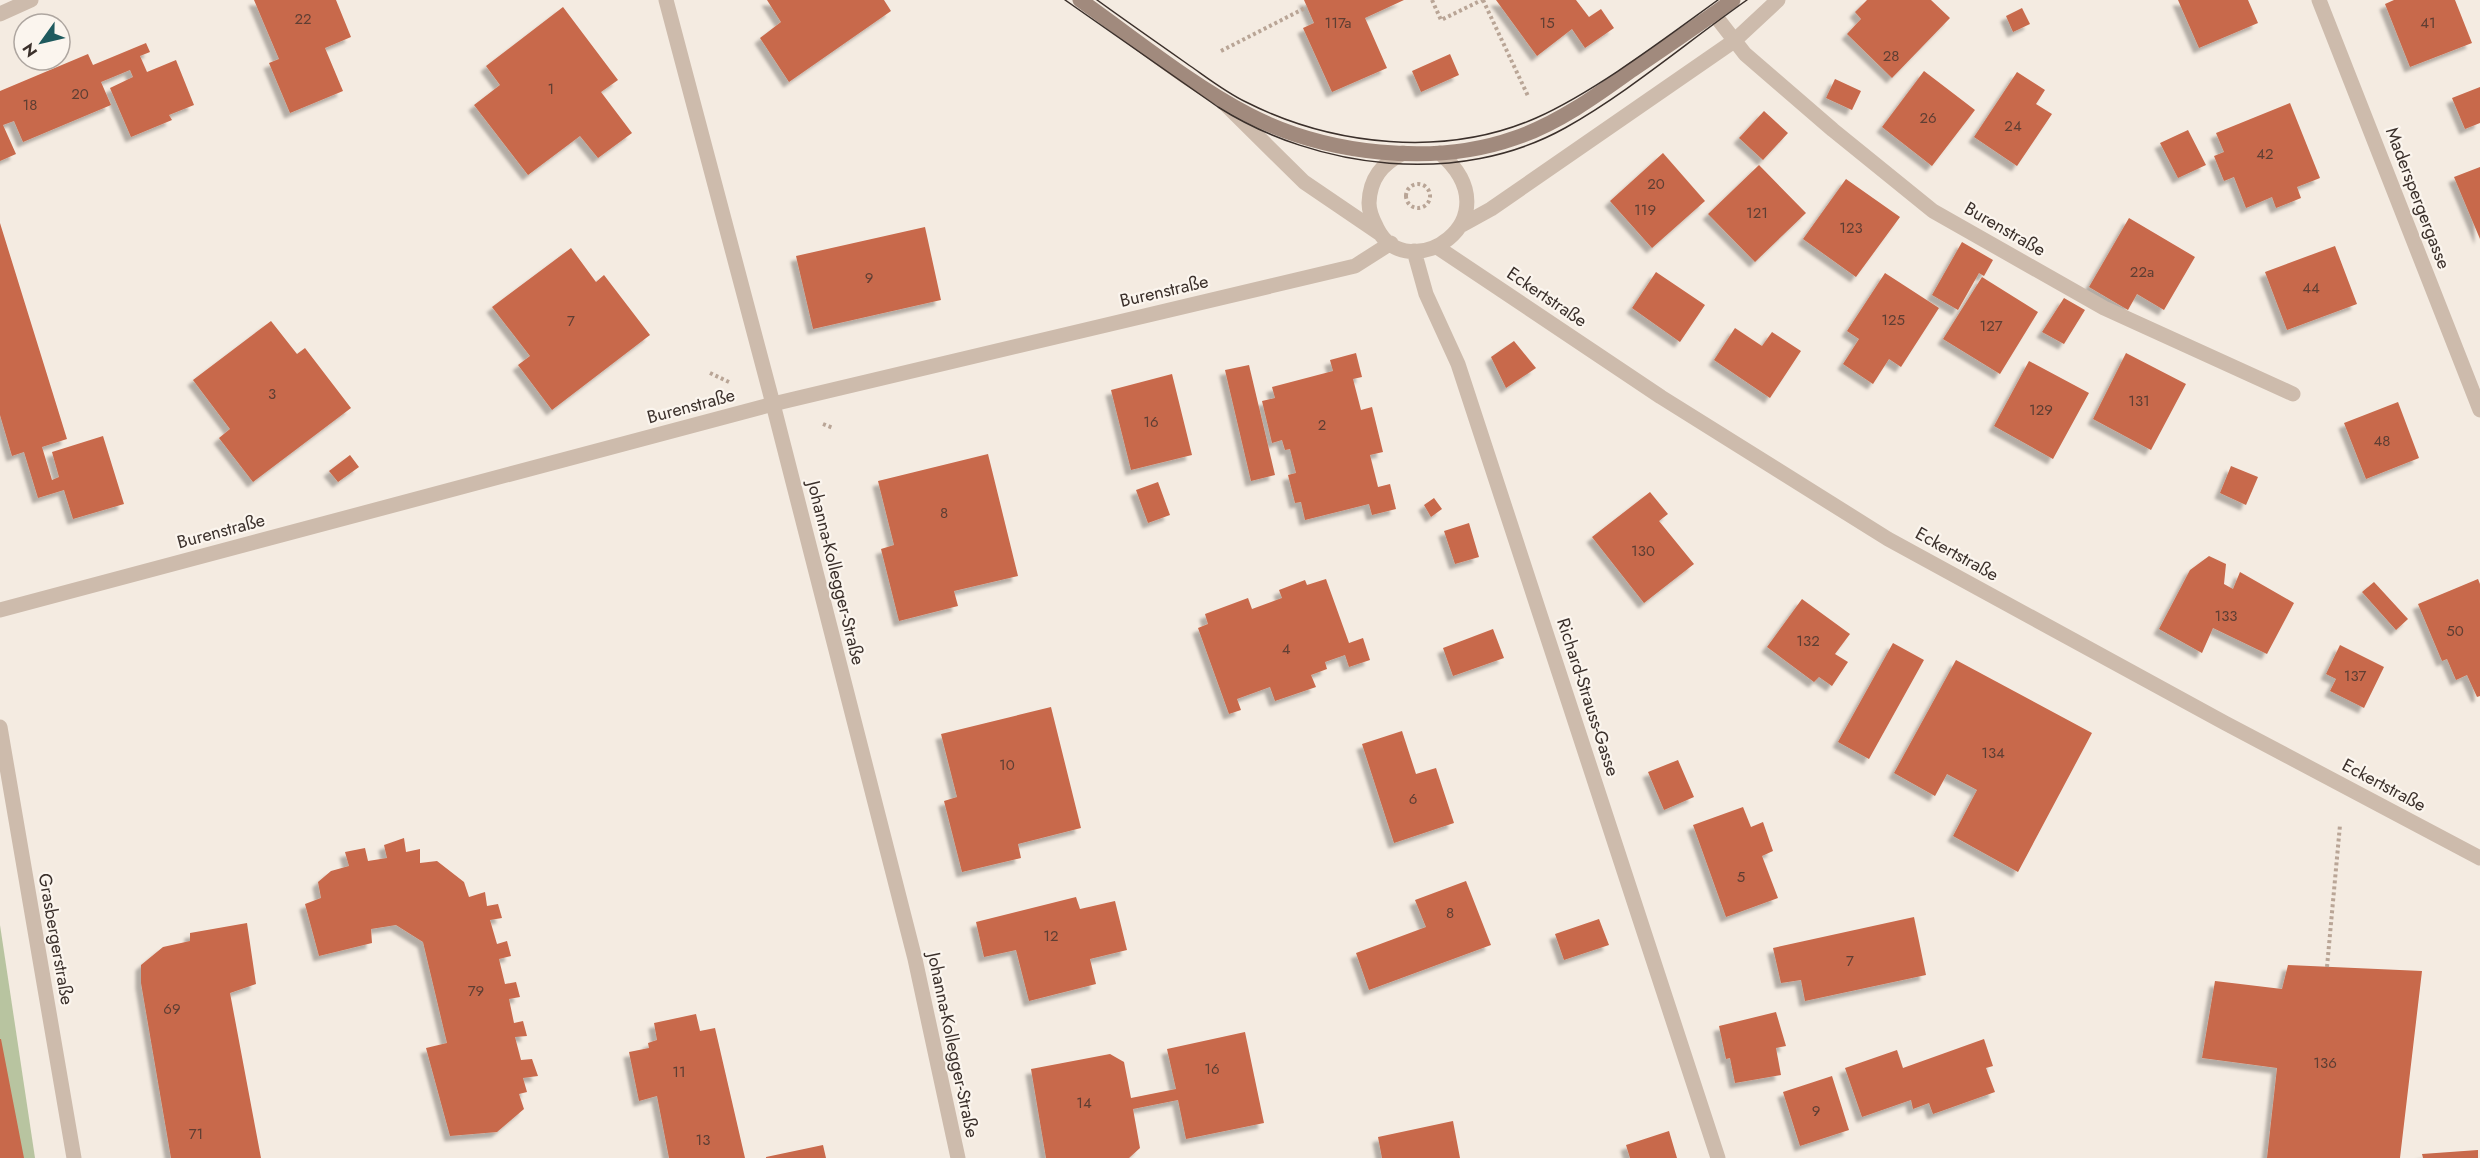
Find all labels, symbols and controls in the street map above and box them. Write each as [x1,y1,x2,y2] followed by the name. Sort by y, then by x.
[294,8,312,30] house number: 22
[12,12,72,72] north arrow
[1324,12,1352,34] house number: 117a
[1539,12,1555,34] house number: 15
[2420,12,2436,34] house number: 41
[17,38,43,62] text: N
[1883,45,1899,67] house number: 28
[548,78,554,100] house number: 1
[71,83,89,105] house number: 20
[23,94,37,116] house number: 18
[1919,107,1937,129] house number: 26
[2004,115,2022,137] house number: 24
[2379,123,2457,273] street label: Maderspergergasse
[2256,143,2274,165] house number: 42
[1647,173,1665,195] house number: 20
[1960,195,2050,263] street label: Burenstraße
[1634,199,1656,221] house number: 119
[1746,202,1768,224] house number: 121
[1839,217,1863,239] house number: 123
[1502,261,1592,333] street label: Eckertstraße
[2130,261,2154,283] house number: 22a
[865,267,873,289] house number: 9
[1117,268,1211,314] street label: Burenstraße
[2302,277,2320,299] house number: 44
[1881,309,1905,331] house number: 125
[567,310,575,332] house number: 7
[1979,315,2003,337] house number: 127
[644,382,738,430] street label: Burenstraße
[268,383,276,405] house number: 3
[2128,390,2150,412] house number: 131
[2029,399,2053,421] house number: 129
[1143,411,1159,433] house number: 16
[1318,414,1326,436] house number: 2
[2374,430,2390,452] house number: 48
[800,476,871,668] street label: Johanna-Kollegger-Straße
[940,502,948,524] house number: 8
[174,507,268,555] street label: Burenstraße
[1911,520,2003,588] street label: Eckertstraße
[1631,540,1655,562] house number: 130
[2214,605,2238,627] house number: 133
[1550,615,1626,779] street label: Richard-Strauss-Gasse
[2446,620,2464,642] house number: 50
[1796,630,1820,652] house number: 132
[1282,638,1291,660] house number: 4
[2344,665,2366,687] house number: 137
[1981,742,2005,764] house number: 134
[2337,752,2431,818] street label: Eckertstraße
[999,754,1015,776] house number: 10
[1409,788,1417,810] house number: 6
[1737,866,1745,888] house number: 5
[32,871,80,1007] street label: Grasbergerstraße
[1446,902,1454,924] house number: 8
[1043,925,1059,947] house number: 12
[920,948,985,1140] street label: Johanna-Kollegger-Straße
[1846,950,1854,972] house number: 7
[468,980,484,1002] house number: 79
[163,998,181,1020] house number: 69
[2313,1052,2337,1074] house number: 136
[1204,1058,1220,1080] house number: 16
[672,1061,686,1083] house number: 11
[1076,1092,1092,1114] house number: 14
[1812,1100,1820,1122] house number: 9
[189,1123,203,1145] house number: 71
[696,1129,710,1151] house number: 13

